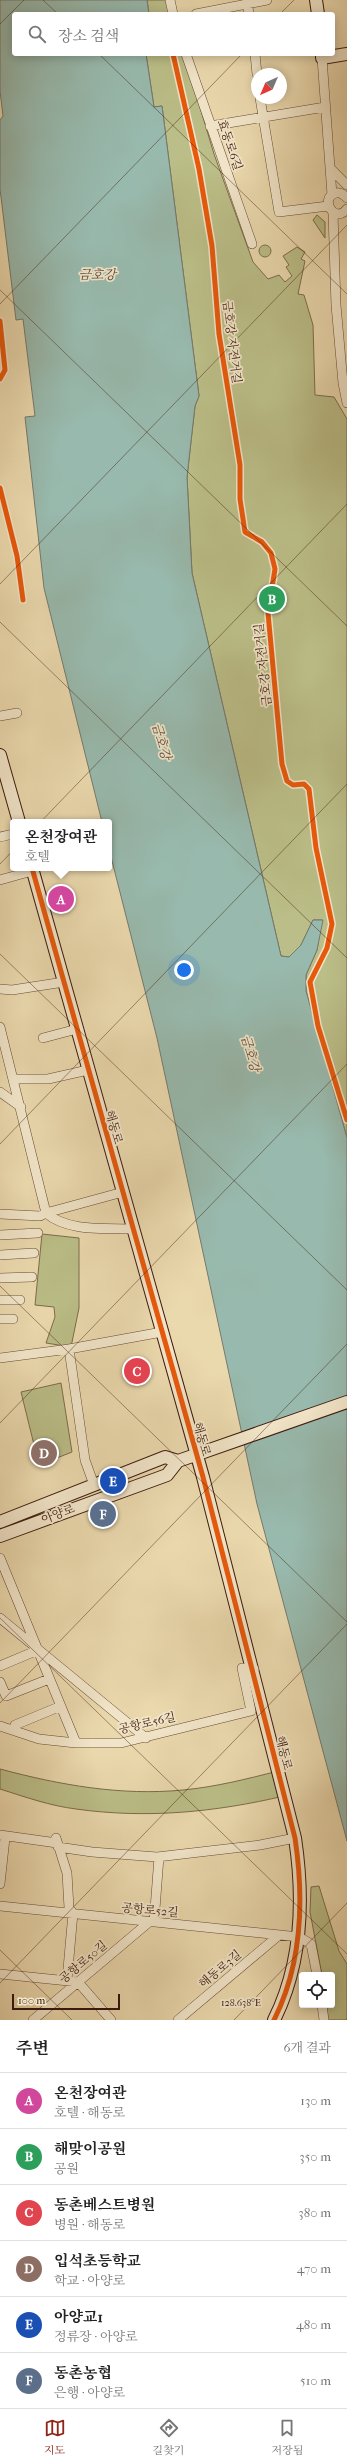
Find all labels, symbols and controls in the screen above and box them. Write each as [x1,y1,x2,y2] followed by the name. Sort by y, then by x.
[12,12,335,56] search box
[26,23,48,45] icon: search
[58,27,119,45] text: 장소 검색
[251,68,287,104] north arrow
[215,118,245,172] street label: 효동로6길
[78,267,118,282] water label: 금호강
[220,300,244,384] street label: 금호강 자전거길
[259,584,285,614] pin: B
[252,623,274,707] street label: 금호강 자전거길
[149,721,175,764] water label: 금호강
[10,819,112,871] popup
[25,828,97,846] text: 온천장여관
[25,849,50,864] text: 호텔
[48,884,74,914] pin: A
[174,960,194,980] your location
[238,1033,264,1076] water label: 금호강
[102,1108,126,1146] street label: 해동로
[124,1356,150,1386] pin: C
[190,1420,214,1458] street label: 해동로
[31,1438,57,1468] pin: D
[100,1466,126,1496] pin: E
[90,1499,116,1529] pin: F
[39,1501,77,1527] street label: 아양로
[117,1710,177,1736] street label: 공항로56길
[273,1734,295,1772] street label: 해동로
[121,1901,179,1919] street label: 공항로52길
[56,1938,110,1986] street label: 공항로50길
[196,1947,244,1991] street label: 해동로3길
[299,1972,335,2008] map controls
[299,1972,335,2008] button: locate
[12,1992,120,2011] scale bar
[18,1994,46,2007] text: 100 m
[221,1997,261,2009] text: 128.638°E
[16,2038,49,2058] text: 주변
[283,2040,331,2055] text: 6개 결과
[54,2084,126,2102] text: 온천장여관
[25,2093,33,2108] text: A
[300,2093,331,2108] text: 130 m
[54,2105,125,2120] text: 호텔 · 해동로
[54,2140,126,2158] text: 해맞이공원
[25,2149,33,2164] text: B
[299,2149,331,2164] text: 350 m
[54,2161,79,2176] text: 공원
[54,2196,155,2214] text: 동촌베스트병원
[25,2205,33,2220] text: C
[298,2205,331,2220] text: 380 m
[54,2217,125,2232] text: 병원 · 해동로
[54,2252,141,2270] text: 입석초등학교
[24,2261,34,2276] text: D
[297,2261,331,2276] text: 470 m
[54,2273,125,2288] text: 학교 · 아양로
[54,2308,103,2326] text: 아양교1
[25,2317,33,2332] text: E
[296,2317,331,2332] text: 480 m
[54,2329,138,2344] text: 정류장 · 아양로
[54,2364,112,2382] text: 동촌농협
[26,2373,32,2388] text: F
[300,2373,331,2388] text: 510 m
[54,2385,125,2400] text: 은행 · 아양로
[44,2417,66,2457] tab: 지도
[153,2417,184,2457] tab: 길찾기
[272,2417,303,2457] tab: 저장됨

